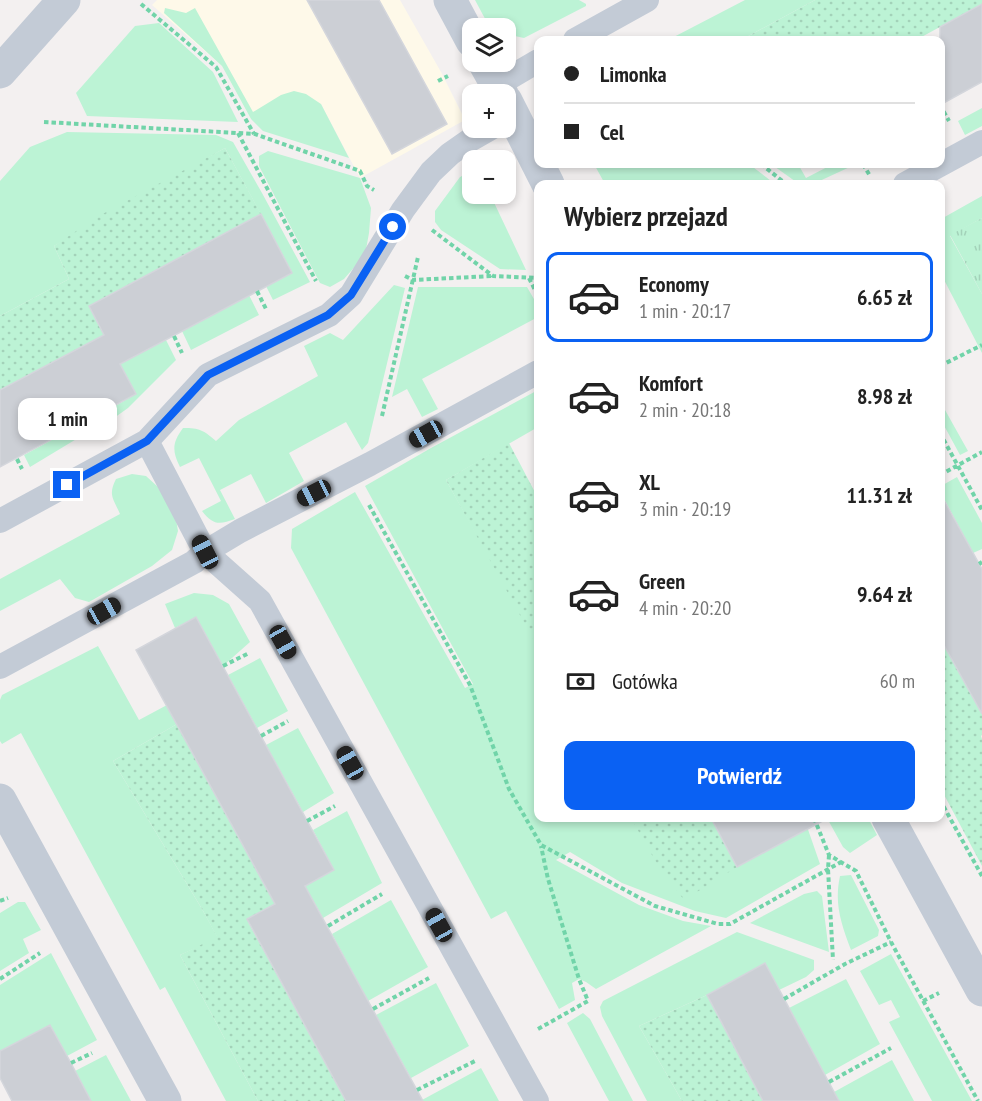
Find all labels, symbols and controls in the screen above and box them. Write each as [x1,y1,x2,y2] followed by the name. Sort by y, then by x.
[462,18,516,204] map controls
[462,18,516,72] button: layers
[600,60,667,88] text: Limonka
[462,84,516,138] button: +
[600,118,624,146] text: Cel
[462,150,516,204] button: −
[564,199,728,233] text: Wybierz przejazd
[379,213,406,240] route start
[567,270,621,324] icon: car
[639,270,709,298] text: Economy
[857,283,912,311] text: 6.65 zł
[639,298,731,324] text: 1 min · 20:17
[567,369,621,423] icon: car
[639,369,703,397] text: Komfort
[857,382,912,410] text: 8.98 zł
[639,397,731,423] text: 2 min · 20:18
[17,398,116,440] callout: 1 min
[47,406,88,432] text: 1 min
[406,417,446,451] car
[567,468,621,522] icon: car
[639,468,660,496] text: XL
[53,471,80,498] route end
[294,477,334,509] car
[847,481,912,509] text: 11.31 zł
[639,496,731,522] text: 3 min · 20:19
[189,532,221,572] car
[567,567,621,621] icon: car
[639,567,685,595] text: Green
[857,580,912,608] text: 9.64 zł
[84,594,124,628] car
[639,595,731,621] text: 4 min · 20:20
[266,622,300,662] car
[564,665,597,698] icon: cash
[612,667,678,695] text: Gotówka
[880,668,915,694] text: 60 m
[564,741,915,810] button: Potwierdź
[333,743,367,783] car
[422,905,456,945] car

